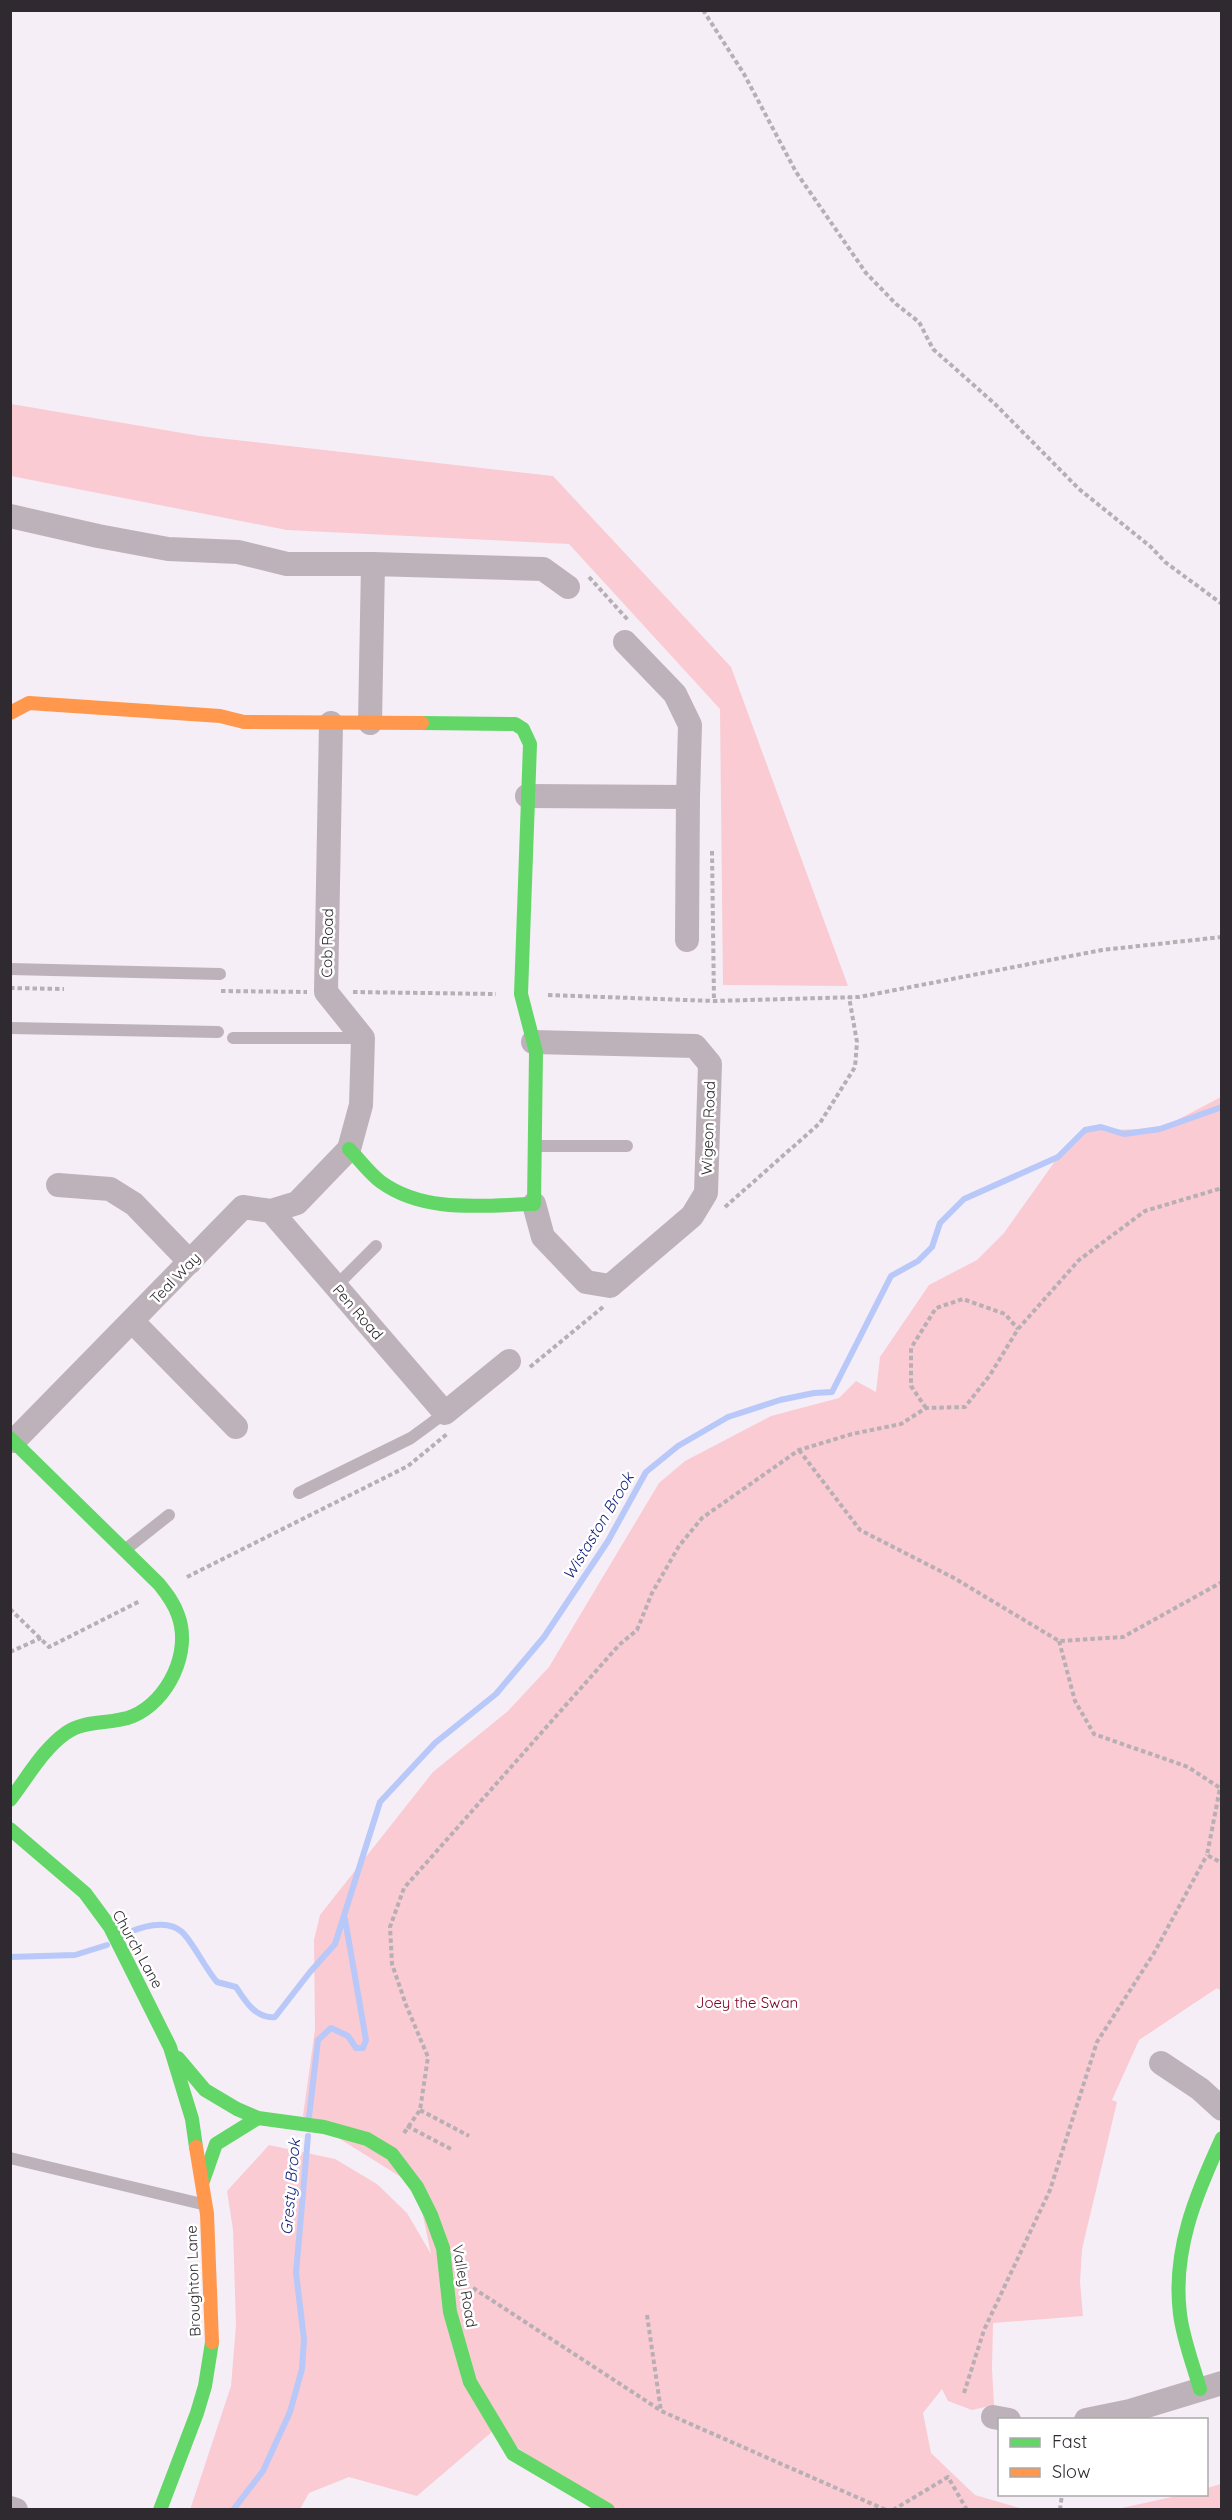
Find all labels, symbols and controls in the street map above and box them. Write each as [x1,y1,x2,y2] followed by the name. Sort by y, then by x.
[317,908,337,978] street label: Cob Road
[697,1081,719,1175] street label: Wigeon Road
[146,1248,204,1308] street label: Teal Way
[329,1280,387,1344] street label: Pen Road
[558,1467,639,1583] water label: Wistaston Brook
[109,1906,167,1992] street label: Church Lane
[696,1993,798,2012] park label: Joey the Swan
[276,2137,304,2236] water label: Gresty Brook
[182,2225,204,2337] street label: Broughton Lane
[448,2243,482,2329] street label: Valley Road
[998,2418,1208,2496] legend
[1052,2430,1087,2453] text: Fast
[1052,2460,1090,2483] text: Slow

